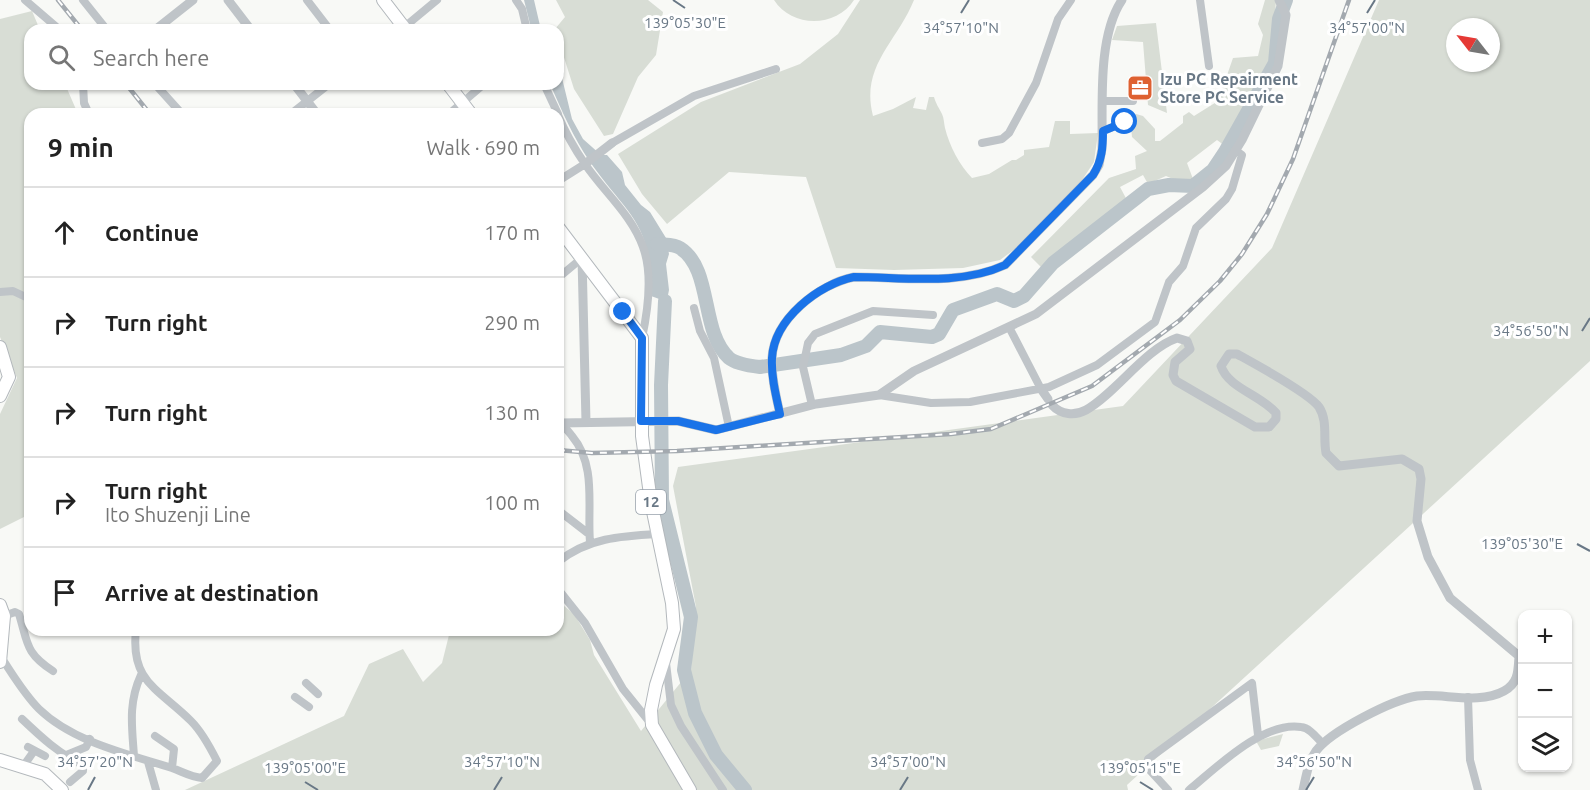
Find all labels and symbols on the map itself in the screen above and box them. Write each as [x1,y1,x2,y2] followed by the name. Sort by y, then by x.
[644,14,726,31] text: 139°05'30"E
[1446,18,1500,72] north arrow
[923,19,999,36] text: 34°57'10"N
[1329,19,1405,36] text: 34°57'00"N
[1160,70,1298,106] place label: Izu PC Repairment Store PC Service
[1125,73,1155,103] office icon: Izu PC Repairment Store PC Service
[1111,108,1137,134] route start
[609,298,635,324] route end
[1493,322,1569,339] text: 34°56'50"N
[636,490,666,514] road number: 12
[1481,535,1563,552] text: 139°05'30"E
[57,753,133,770] text: 34°57'20"N
[464,753,540,770] text: 34°57'10"N
[870,753,946,770] text: 34°57'00"N
[1276,753,1352,770] text: 34°56'50"N
[264,759,346,776] text: 139°05'00"E
[1099,759,1181,776] text: 139°05'15"E

